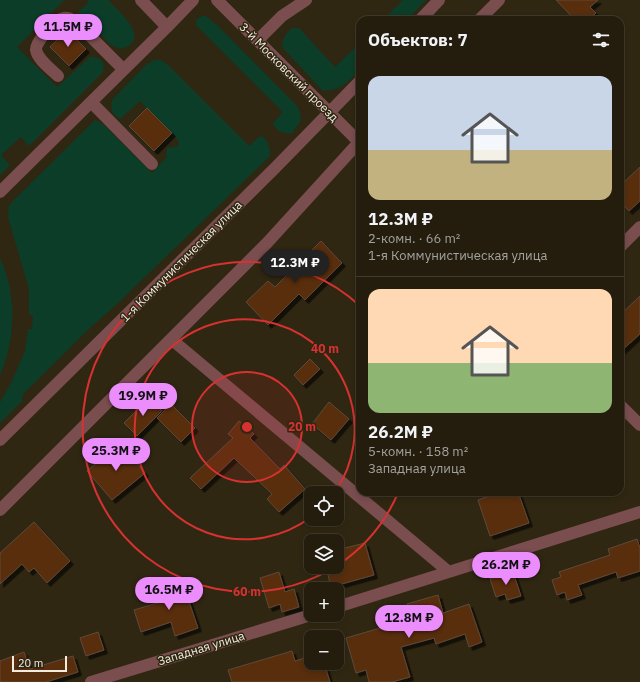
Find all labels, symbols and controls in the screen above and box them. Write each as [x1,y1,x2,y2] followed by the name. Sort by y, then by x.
[31,14,105,48] pin: 11.5M ₽
[43,18,93,35] text: 11.5M ₽
[236,19,342,125] street label: 3-й Московский проезд
[368,29,468,51] text: Объектов: 7
[590,29,612,51] icon: filters
[454,102,526,174] icon: home
[117,197,245,325] street label: 1-я Коммунистическая улица
[368,208,433,230] text: 12.3M ₽
[368,230,460,247] text: 2-комн. · 66 m²
[368,247,547,264] text: 1-я Коммунистическая улица
[258,250,332,284] pin: 12.3M ₽
[270,254,320,271] text: 12.3M ₽
[454,315,526,387] icon: home
[311,341,339,356] text: 40 m
[106,383,180,417] pin: 19.9M ₽
[118,387,168,404] text: 19.9M ₽
[288,419,316,434] text: 20 m
[240,420,254,434] centre of rings
[368,421,433,443] text: 26.2M ₽
[79,438,153,472] pin: 25.3M ₽
[91,442,141,459] text: 25.3M ₽
[368,443,468,460] text: 5-комн. · 158 m²
[368,460,466,477] text: Западная улица
[304,486,344,670] map controls
[304,486,344,526] button: locate
[304,534,344,574] button: layers
[469,552,543,586] pin: 26.2M ₽
[481,556,531,573] text: 26.2M ₽
[132,577,206,611] pin: 16.5M ₽
[144,581,194,598] text: 16.5M ₽
[304,582,344,622] button: +
[233,584,261,599] text: 60 m
[372,605,446,639] pin: 12.8M ₽
[384,609,434,626] text: 12.8M ₽
[156,627,247,668] street label: Западная улица
[304,630,344,670] button: −
[12,654,67,673] scale bar
[18,656,43,670] text: 20 m

